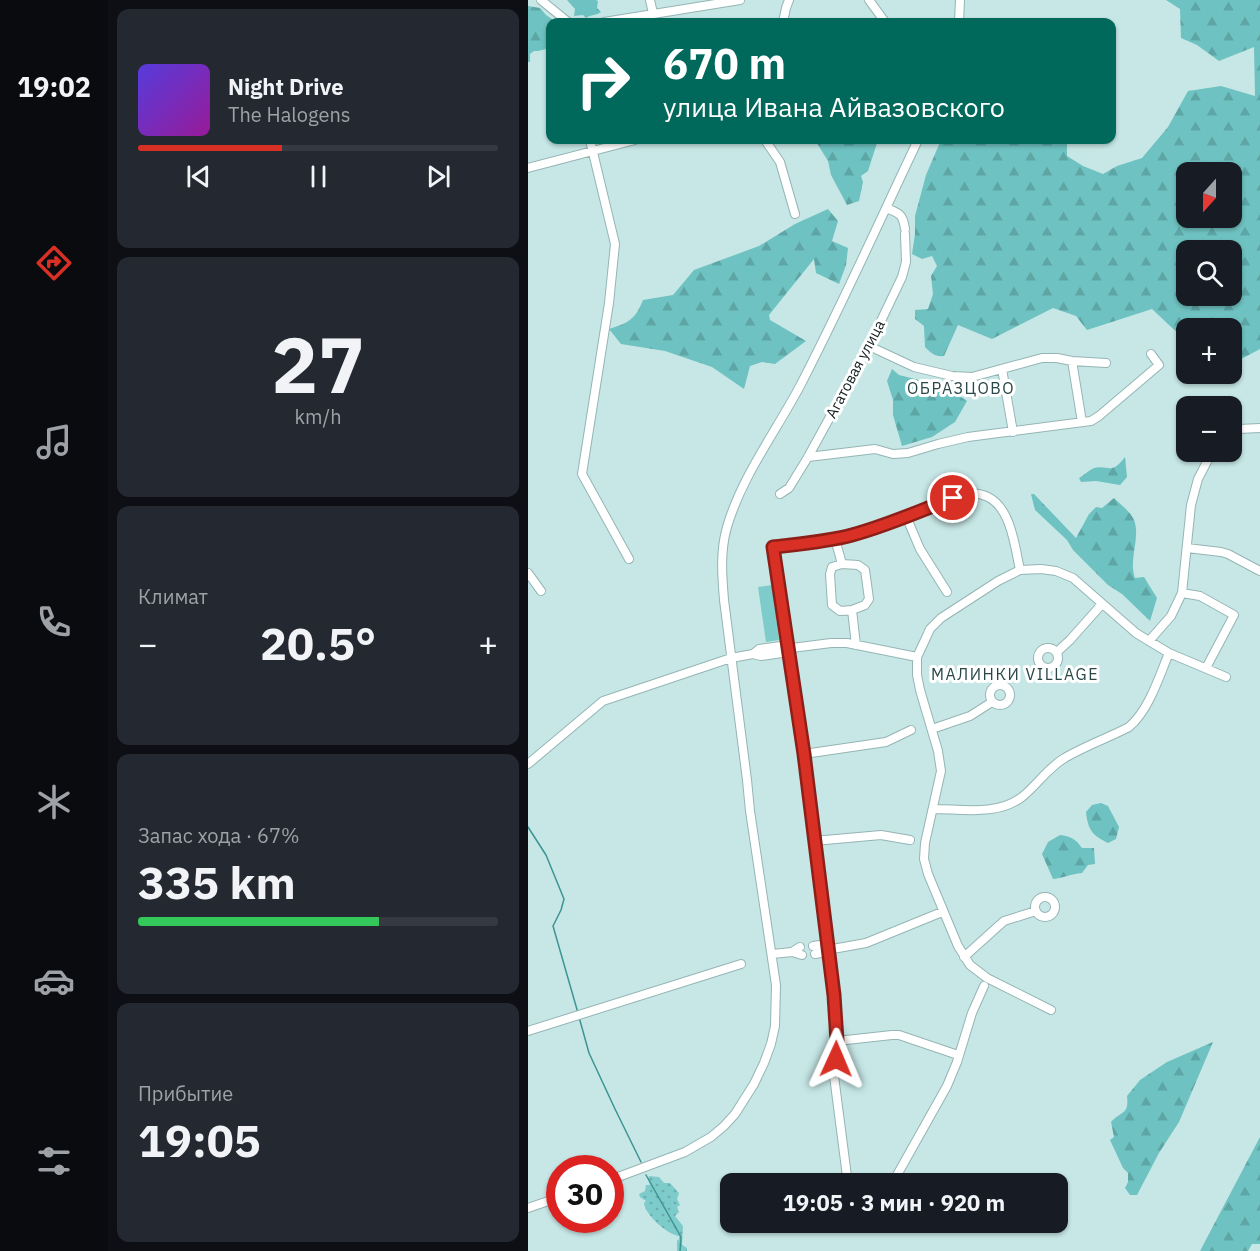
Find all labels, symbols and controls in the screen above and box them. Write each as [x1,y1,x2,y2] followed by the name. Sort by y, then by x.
[663,36,786,91] text: 670 m
[564,42,642,120] icon: right
[17,69,91,104] text: 19:02
[228,72,344,101] text: Night Drive
[663,89,1005,124] text: улица Ивана Айвазовского
[228,101,350,128] text: The Halogens
[182,160,215,193] icon: previous
[302,160,335,193] icon: pause
[422,160,455,193] icon: next
[1176,162,1242,228] north arrow
[1176,162,1242,462] map controls
[1176,240,1242,306] button: search
[33,242,75,284] icon: directions
[271,313,365,414] text: 27
[821,317,889,421] street label: Агатовая улица
[1176,318,1242,384] button: +
[907,378,1015,398] district label: ОБРАЗЦОВО
[1176,396,1242,462] button: −
[294,403,342,430] text: km/h
[33,421,75,463] icon: music
[927,472,978,523] pin
[936,481,969,514] icon: arrive
[138,583,208,610] text: Климат
[33,601,75,643] icon: phone
[260,614,376,672] text: 20.5°
[138,622,158,665] text: −
[478,622,498,665] text: +
[931,664,1099,684] district label: МАЛИНКИ VILLAGE
[33,781,75,823] icon: climate
[138,822,300,849] text: Запас хода · 67%
[138,853,296,911] text: 335 km
[33,960,75,1002] icon: car
[804,1027,868,1091] position arrow
[138,1080,233,1107] text: Прибытие
[138,1111,261,1169] text: 19:05
[33,1140,75,1182] icon: filters
[546,1155,624,1233] speed limit sign: 30
[783,1188,1005,1217] text: 19:05 · 3 мин · 920 m

